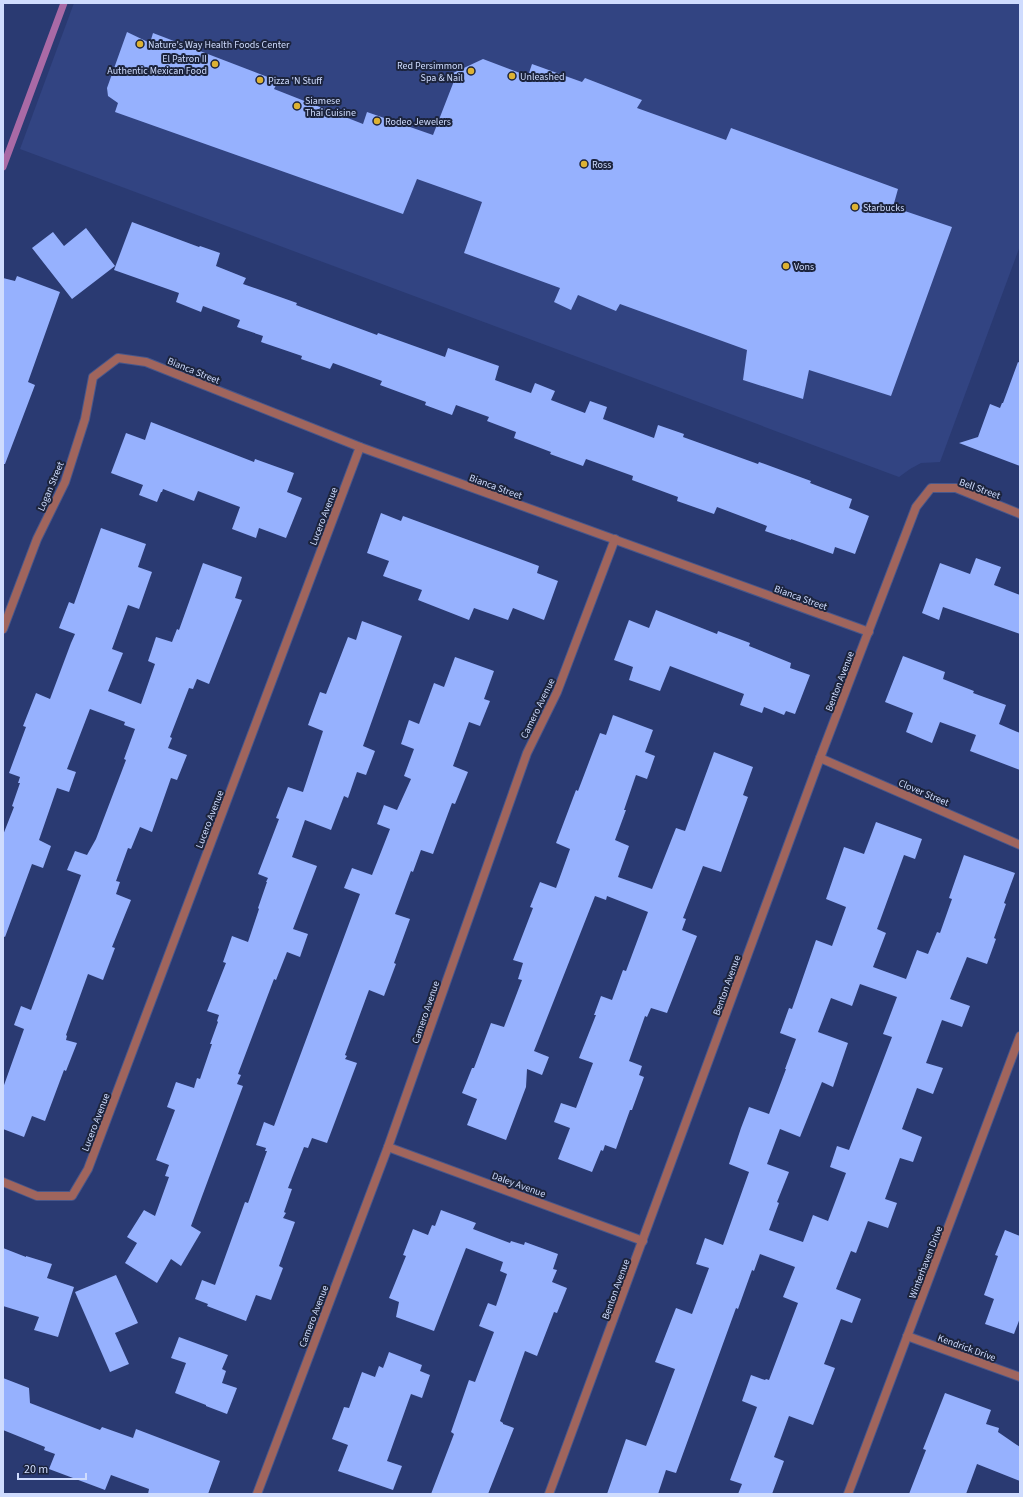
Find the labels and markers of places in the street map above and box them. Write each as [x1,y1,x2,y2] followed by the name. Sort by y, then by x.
[148,38,290,52] place label: Nature's Way Health Foods Center
[135,39,145,49] marker: Nature's Way Health Foods Center
[107,52,207,78] place label: El Patron II Authentic Mexican Food
[210,59,220,69] marker: El Patron II Authentic Mexican Food
[397,59,463,85] place label: Red Persimmon Spa & Nail
[466,66,476,76] marker: Red Persimmon Spa & Nail
[520,70,564,84] place label: Unleashed
[507,71,517,81] marker: Unleashed
[268,74,323,88] place label: Pizza 'N Stuff
[255,75,265,85] marker: Pizza 'N Stuff
[305,94,356,120] place label: Siamese Thai Cuisine
[292,101,302,111] marker: Siamese Thai Cuisine
[385,115,451,129] place label: Rodeo Jewelers
[372,116,382,126] marker: Rodeo Jewelers
[592,158,611,172] place label: Ross
[579,159,589,169] marker: Ross
[863,201,904,215] place label: Starbucks
[850,202,860,212] marker: Starbucks
[794,260,814,274] place label: Vons
[781,261,791,271] marker: Vons

